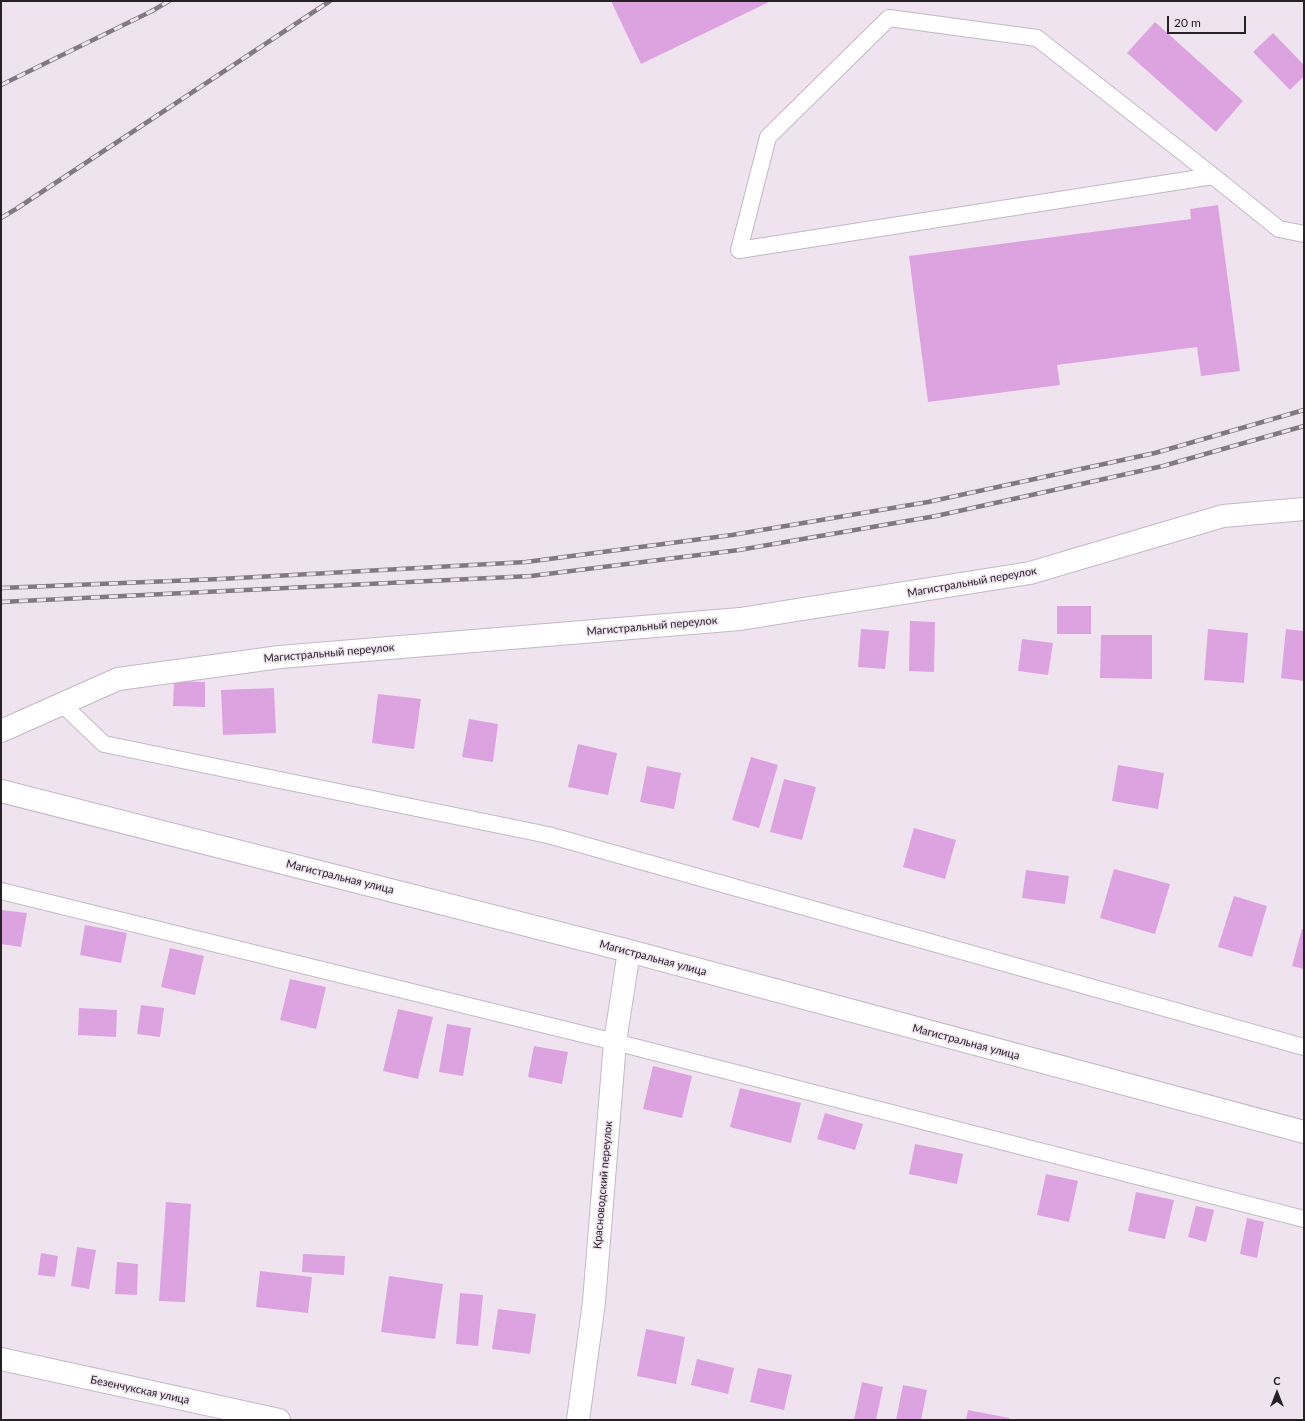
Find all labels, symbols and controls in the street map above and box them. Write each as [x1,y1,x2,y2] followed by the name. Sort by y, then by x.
[1169,8,1248,34] scale bar
[1174,15,1201,30] text: 20 m
[906,564,1038,600] street label: Магистральный переулок
[586,614,718,638] street label: Магистральный переулок
[263,641,395,665] street label: Магистральный переулок
[285,857,395,897] street label: Магистральная улица
[598,937,708,979] street label: Магистральная улица
[911,1021,1021,1063] street label: Магистральная улица
[591,1120,615,1250] street label: Красноводский переулок
[89,1373,191,1407] street label: Безенчукская улица
[1257,1373,1297,1413] north arrow
[1273,1374,1281,1387] text: С

